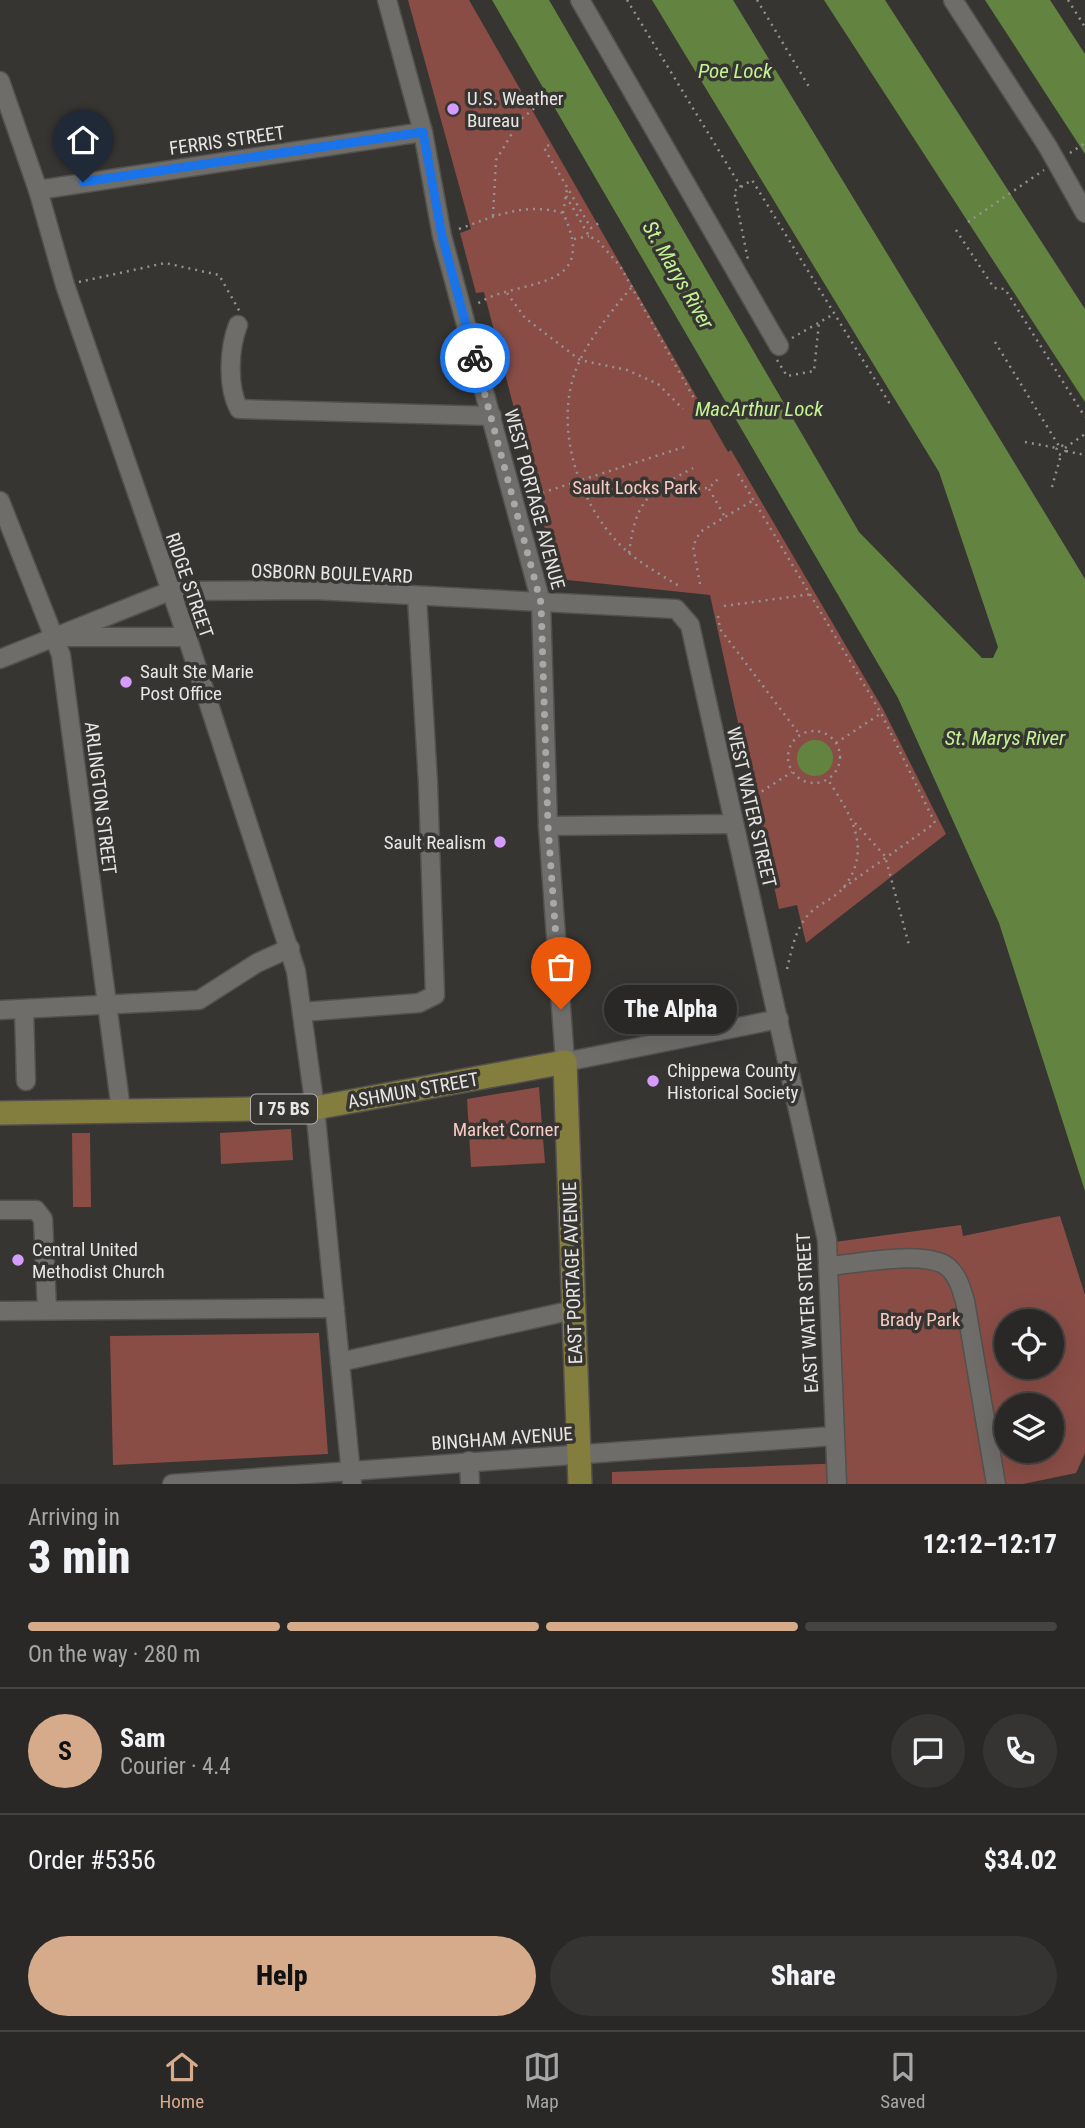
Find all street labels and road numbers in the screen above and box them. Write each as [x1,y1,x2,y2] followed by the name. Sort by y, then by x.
[168,121,286,160] street label: FERRIS STREET
[499,406,570,592] street label: WEST PORTAGE AVENUE
[161,530,218,641] street label: RIDGE STREET
[251,559,413,588] street label: OSBORN BOULEVARD
[80,720,121,876] street label: ARLINGTON STREET
[722,725,781,890] street label: WEST WATER STREET
[346,1068,480,1113] street label: ASHMUN STREET
[251,1094,317,1124] road number: I 75 BS
[558,1181,587,1365] street label: EAST PORTAGE AVENUE
[792,1232,823,1394] street label: EAST WATER STREET
[430,1422,574,1455] street label: BINGHAM AVENUE

